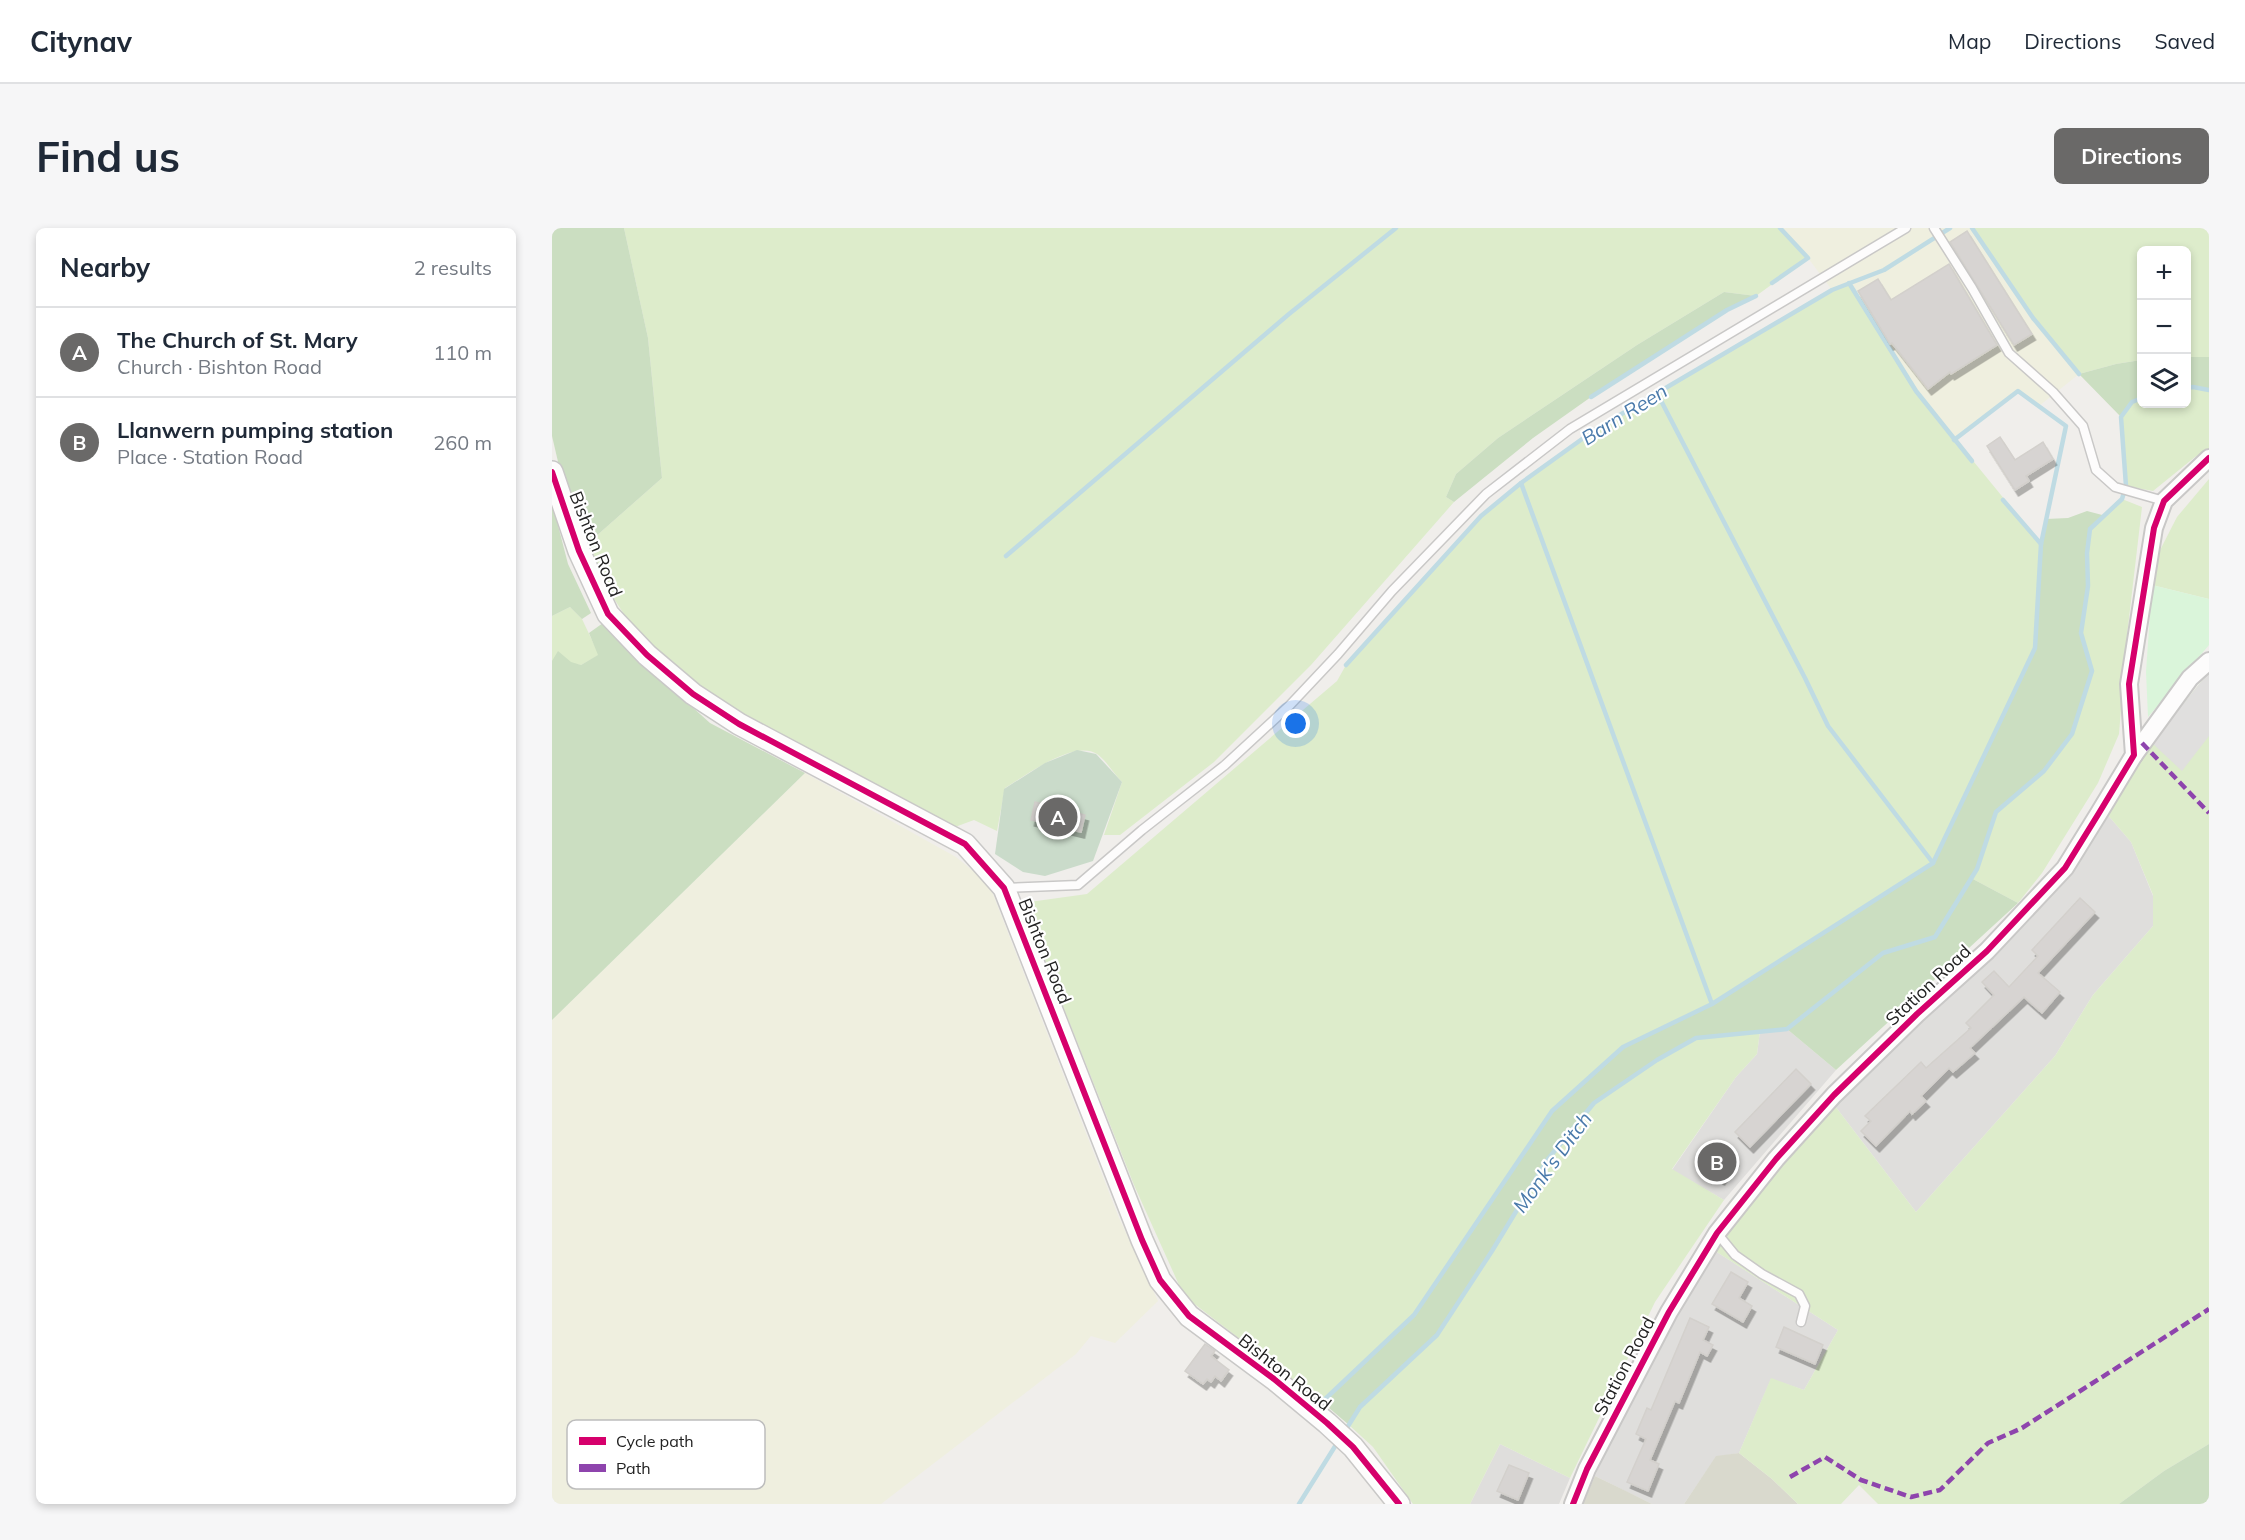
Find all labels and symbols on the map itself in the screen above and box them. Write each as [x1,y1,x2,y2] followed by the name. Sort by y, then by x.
[1576,378,1672,450] water label: Barn Reen
[564,488,628,600] street label: Bishton Road
[1281,709,1310,738] your location
[1038,794,1078,840] pin: A
[1013,895,1077,1007] street label: Bishton Road
[1880,940,1976,1030] street label: Station Road
[1507,1107,1597,1217] water label: Monk's Ditch
[1698,1140,1736,1184] pin: B
[1588,1313,1660,1419] street label: Station Road
[1234,1328,1336,1416] street label: Bishton Road
[567,1420,765,1489] legend
[616,1431,694,1451] text: Cycle path
[616,1458,651,1478] text: Path

